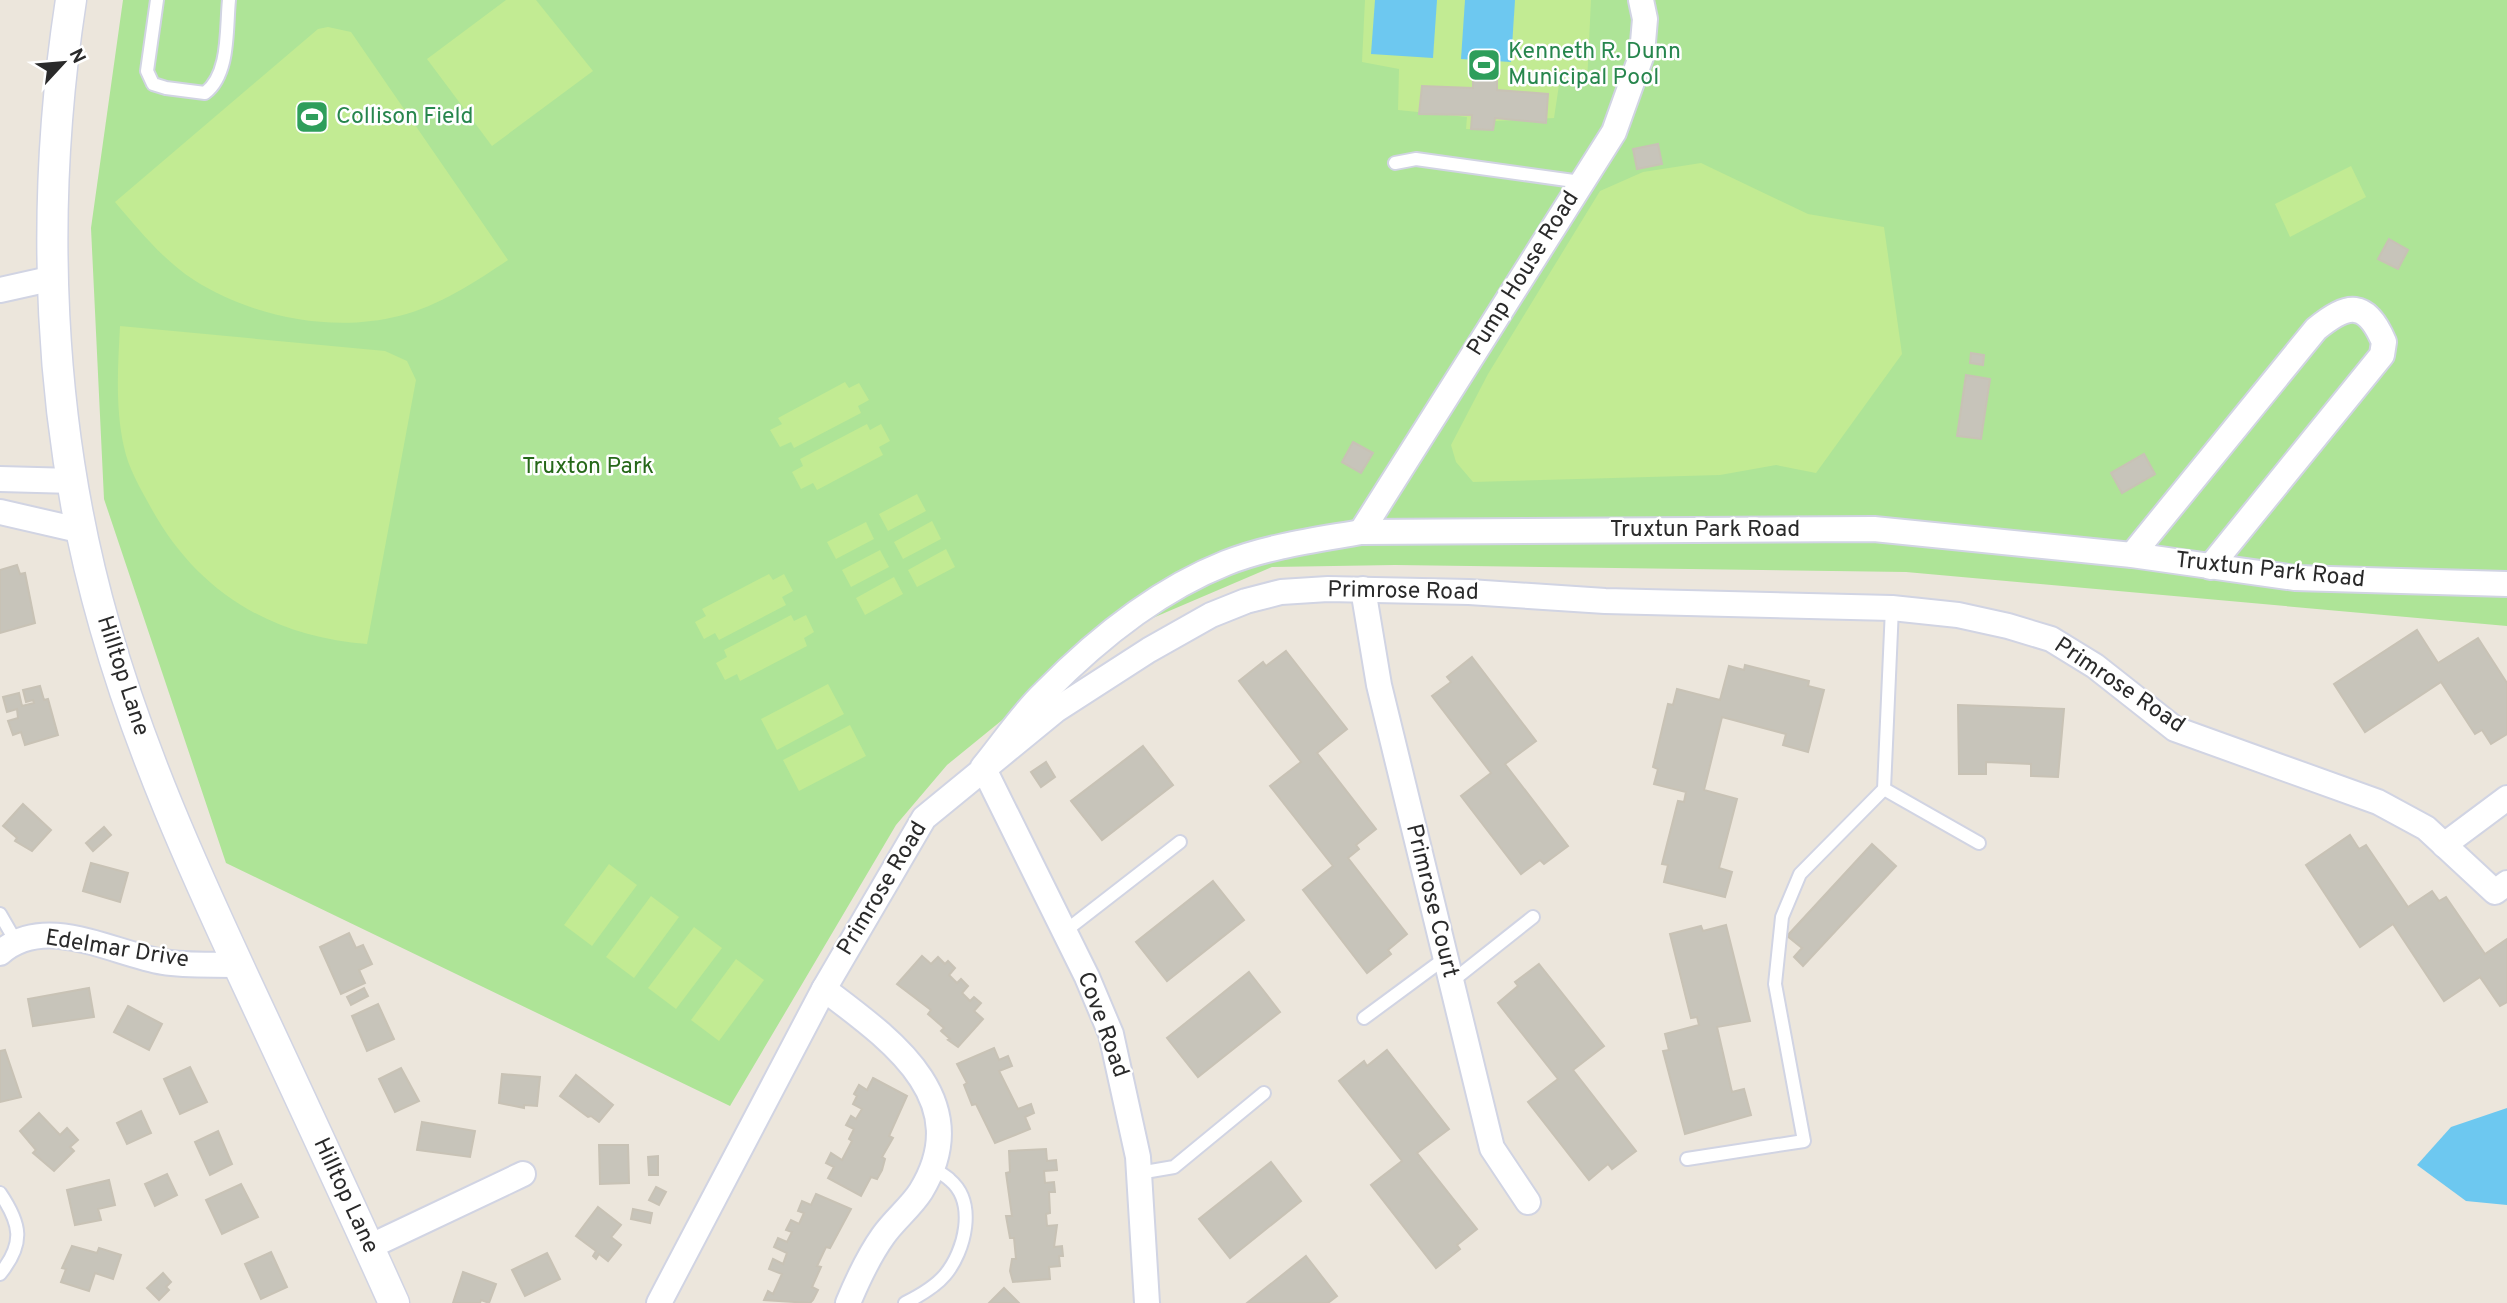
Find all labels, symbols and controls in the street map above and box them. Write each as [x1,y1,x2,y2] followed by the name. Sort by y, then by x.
[28,28,98,98] north arrow
[1508,38,1681,93] place label: Kenneth R. Dunn Municipal Pool
[63,45,90,68] text: N
[1465,46,1503,84] sports icon: Kenneth R. Dunn Municipal Pool
[293,98,331,136] sports icon: Collison Field
[336,103,473,132] place label: Collison Field
[1462,186,1586,362] street label: Pump House Road
[522,453,654,482] park label: Truxton Park
[1610,516,1800,545] street label: Truxtun Park Road
[2174,547,2366,595] street label: Truxtun Park Road
[1327,576,1479,608] street label: Primrose Road
[89,612,155,740] street label: Hilltop Lane
[2048,632,2190,740] street label: Primrose Road
[832,817,934,961] street label: Primrose Road
[1398,821,1464,981] street label: Primrose Court
[43,924,191,976] street label: Edelmar Drive
[1069,968,1135,1082] street label: Cove Road
[306,1133,384,1259] street label: Hilltop Lane

